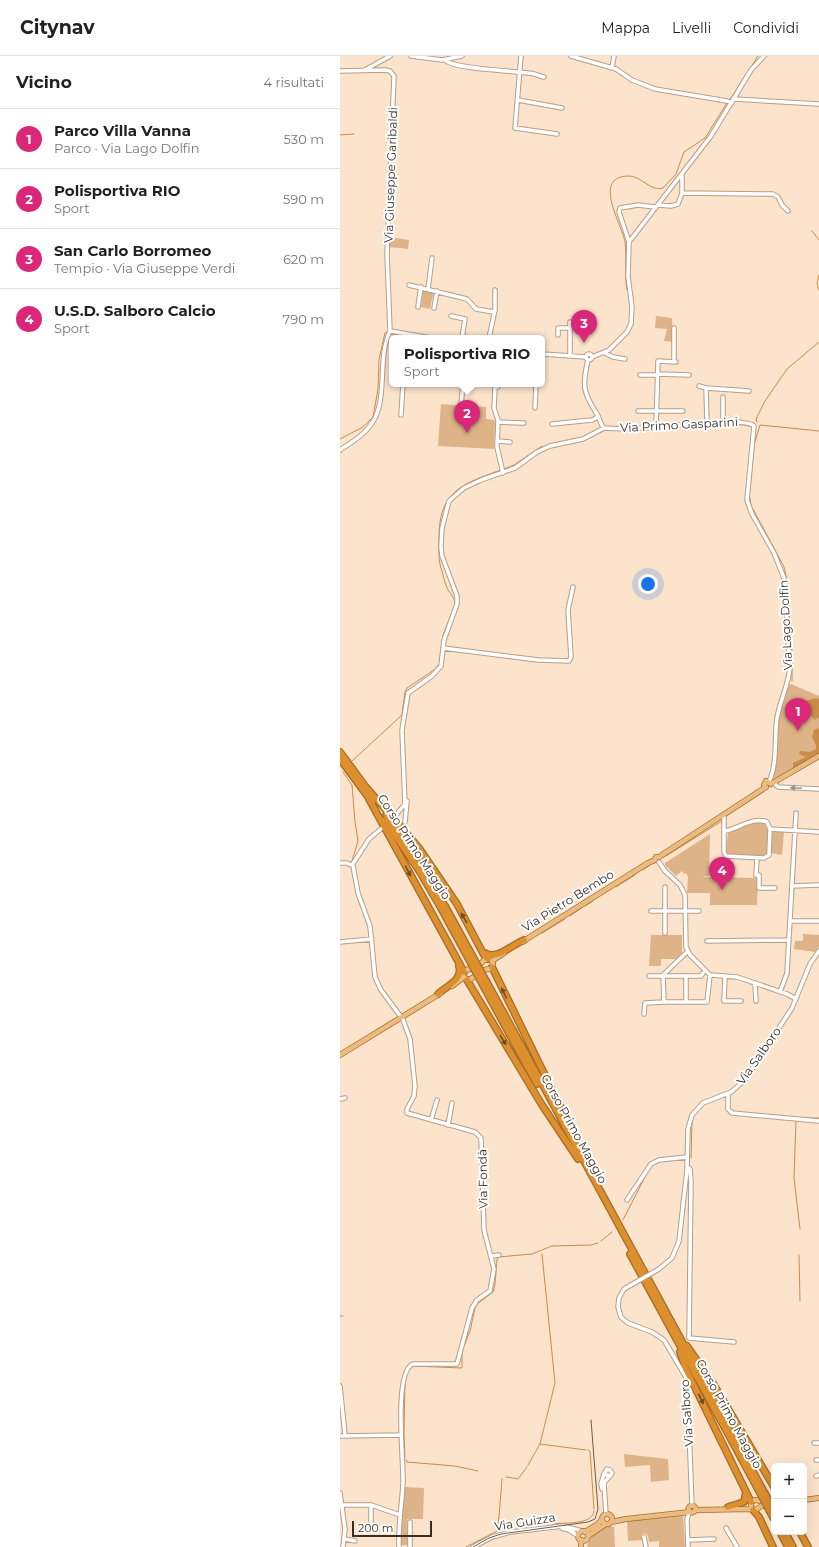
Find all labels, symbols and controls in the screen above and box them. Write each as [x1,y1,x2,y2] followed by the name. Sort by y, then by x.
[20,16,95,39] text: Citynav
[601,19,650,37] text: Mappa
[672,19,711,37] text: Livelli
[733,19,799,37] text: Condividi
[16,72,72,92] text: Vicino
[263,74,324,90] text: 4 risultati
[381,107,400,243] street label: Via Giuseppe Garibaldi
[54,121,191,140] text: Parco Villa Vanna
[26,131,32,147] text: 1
[284,131,324,147] text: 530 m
[54,140,200,156] text: Parco · Via Lago Dolfin
[54,181,180,200] text: Polisportiva RIO
[25,191,33,207] text: 2
[283,191,324,207] text: 590 m
[54,200,90,216] text: Sport
[54,241,211,260] text: San Carlo Borromeo
[25,251,33,267] text: 3
[283,251,324,267] text: 620 m
[54,260,235,276] text: Tempio · Via Giuseppe Verdi
[54,301,216,320] text: U.S.D. Salboro Calcio
[571,310,597,343] pin: 3
[25,311,33,327] text: 4
[283,311,324,327] text: 790 m
[54,320,90,336] text: Sport
[389,335,545,387] popup
[404,344,530,363] text: Polisportiva RIO
[404,363,440,379] text: Sport
[454,400,480,433] pin: 2
[620,414,738,435] street label: Via Primo Gasparini
[638,574,658,594] your location
[776,579,795,671] street label: Via Lago Dolfin
[785,698,811,731] pin: 1
[790,784,802,791] one-way arrow
[375,791,454,902] street label: Corso Primo Maggio
[709,857,735,890] pin: 4
[405,865,412,877] one-way arrow
[519,866,616,935] street label: Via Pietro Bembo
[461,912,468,924] one-way arrow
[501,987,507,998] one-way arrow
[733,1024,784,1088] street label: Via Salboro
[499,1034,506,1046] one-way arrow
[538,1072,611,1186] street label: Corso Primo Maggio
[474,1149,491,1209] street label: Via Fondà
[693,1357,766,1471] street label: Corso Primo Maggio
[677,1379,696,1447] street label: Via Salboro
[698,1393,704,1405] one-way arrow
[771,1463,807,1535] map controls
[771,1463,807,1499] button: +
[771,1499,807,1535] button: −
[493,1509,556,1534] street label: Via Guizza
[352,1519,432,1538] scale bar
[358,1521,393,1535] text: 200 m

